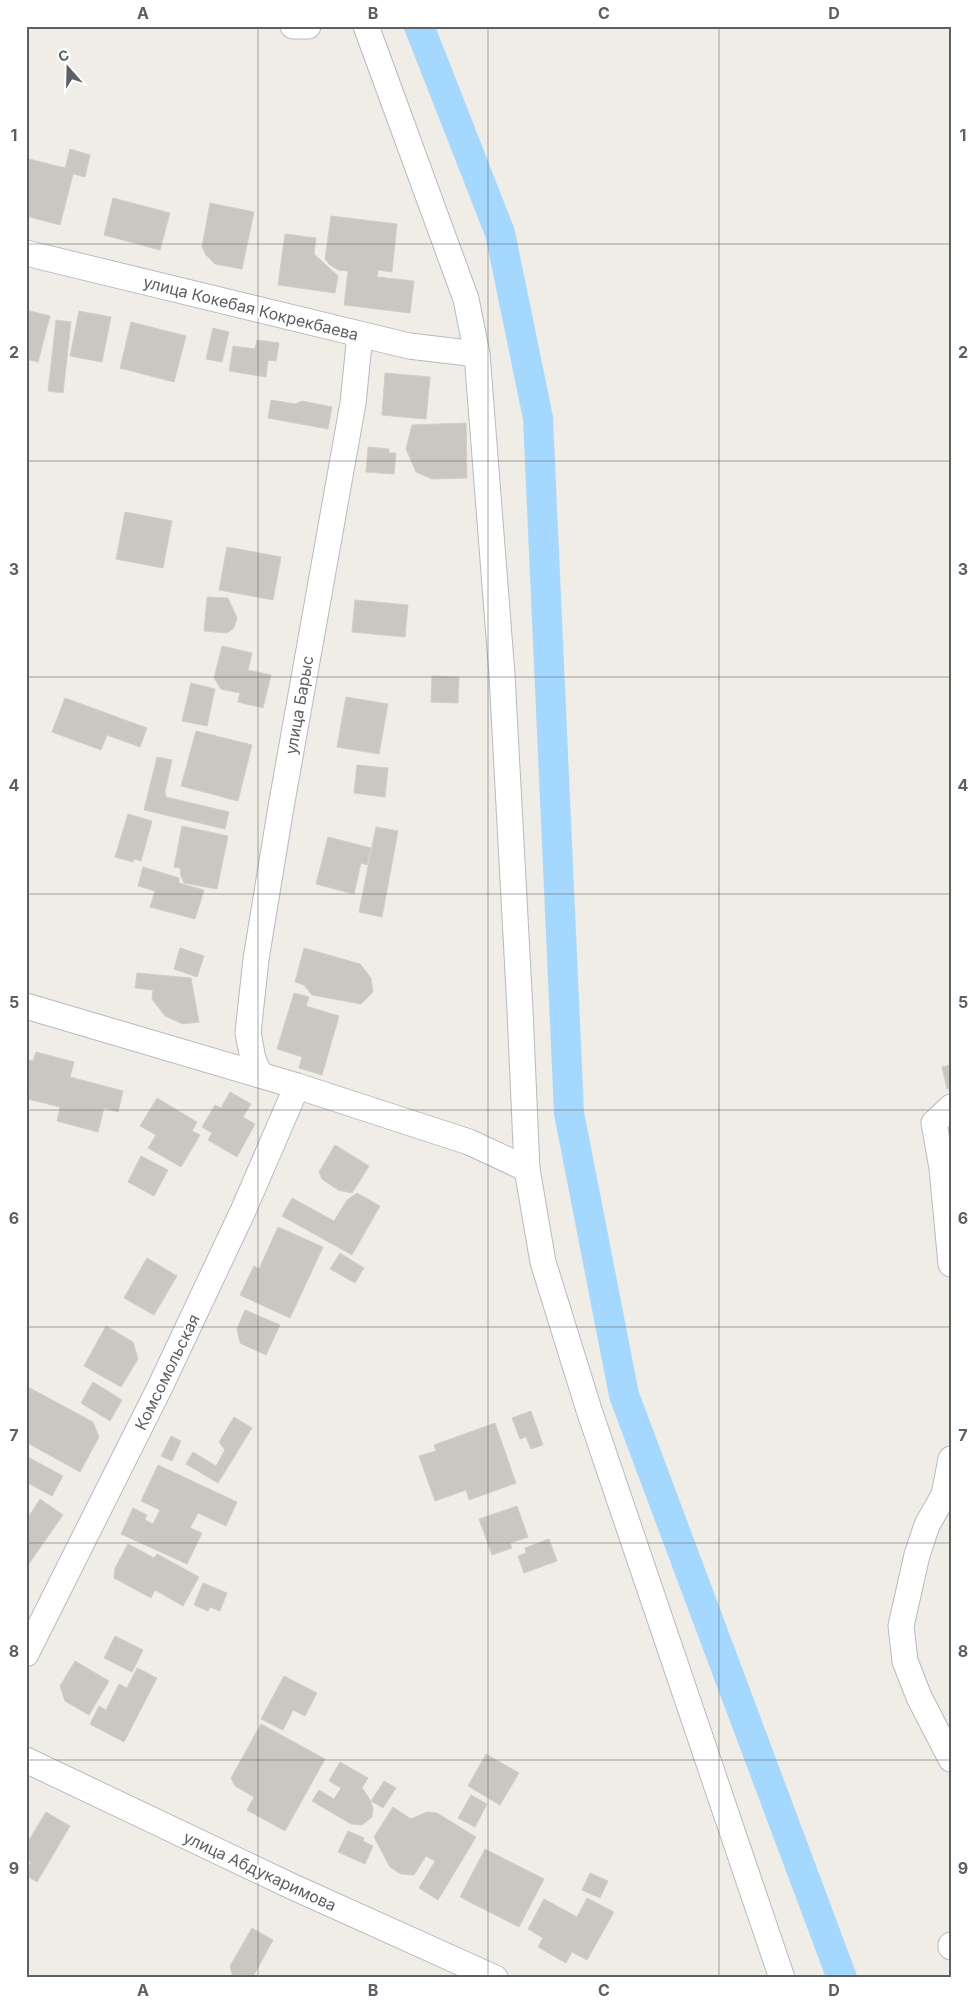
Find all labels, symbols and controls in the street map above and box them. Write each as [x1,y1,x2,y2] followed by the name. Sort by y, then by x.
[137,3,149,23] text: A
[368,3,378,23] text: B
[598,3,610,23] text: C
[828,3,840,23] text: D
[42,42,92,92] north arrow
[56,46,71,65] text: С
[11,125,17,145] text: 1
[960,125,966,145] text: 1
[141,272,361,344] street label: улица Кокебая Кокрекбаева
[9,342,19,362] text: 2
[958,342,968,362] text: 2
[9,559,19,579] text: 3
[958,559,968,579] text: 3
[280,654,318,756] street label: улица Барыс
[9,775,20,795] text: 4
[958,775,969,795] text: 4
[9,992,19,1012] text: 5
[958,992,968,1012] text: 5
[9,1208,19,1228] text: 6
[958,1208,968,1228] text: 6
[130,1311,204,1433] street label: Комсомольская
[9,1425,19,1445] text: 7
[958,1425,968,1445] text: 7
[9,1641,19,1661] text: 8
[958,1641,968,1661] text: 8
[180,1827,340,1915] street label: улица Абдукаримова
[9,1858,19,1878] text: 9
[958,1858,968,1878] text: 9
[137,1980,149,2000] text: A
[368,1980,378,2000] text: B
[598,1980,610,2000] text: C
[828,1980,840,2000] text: D

